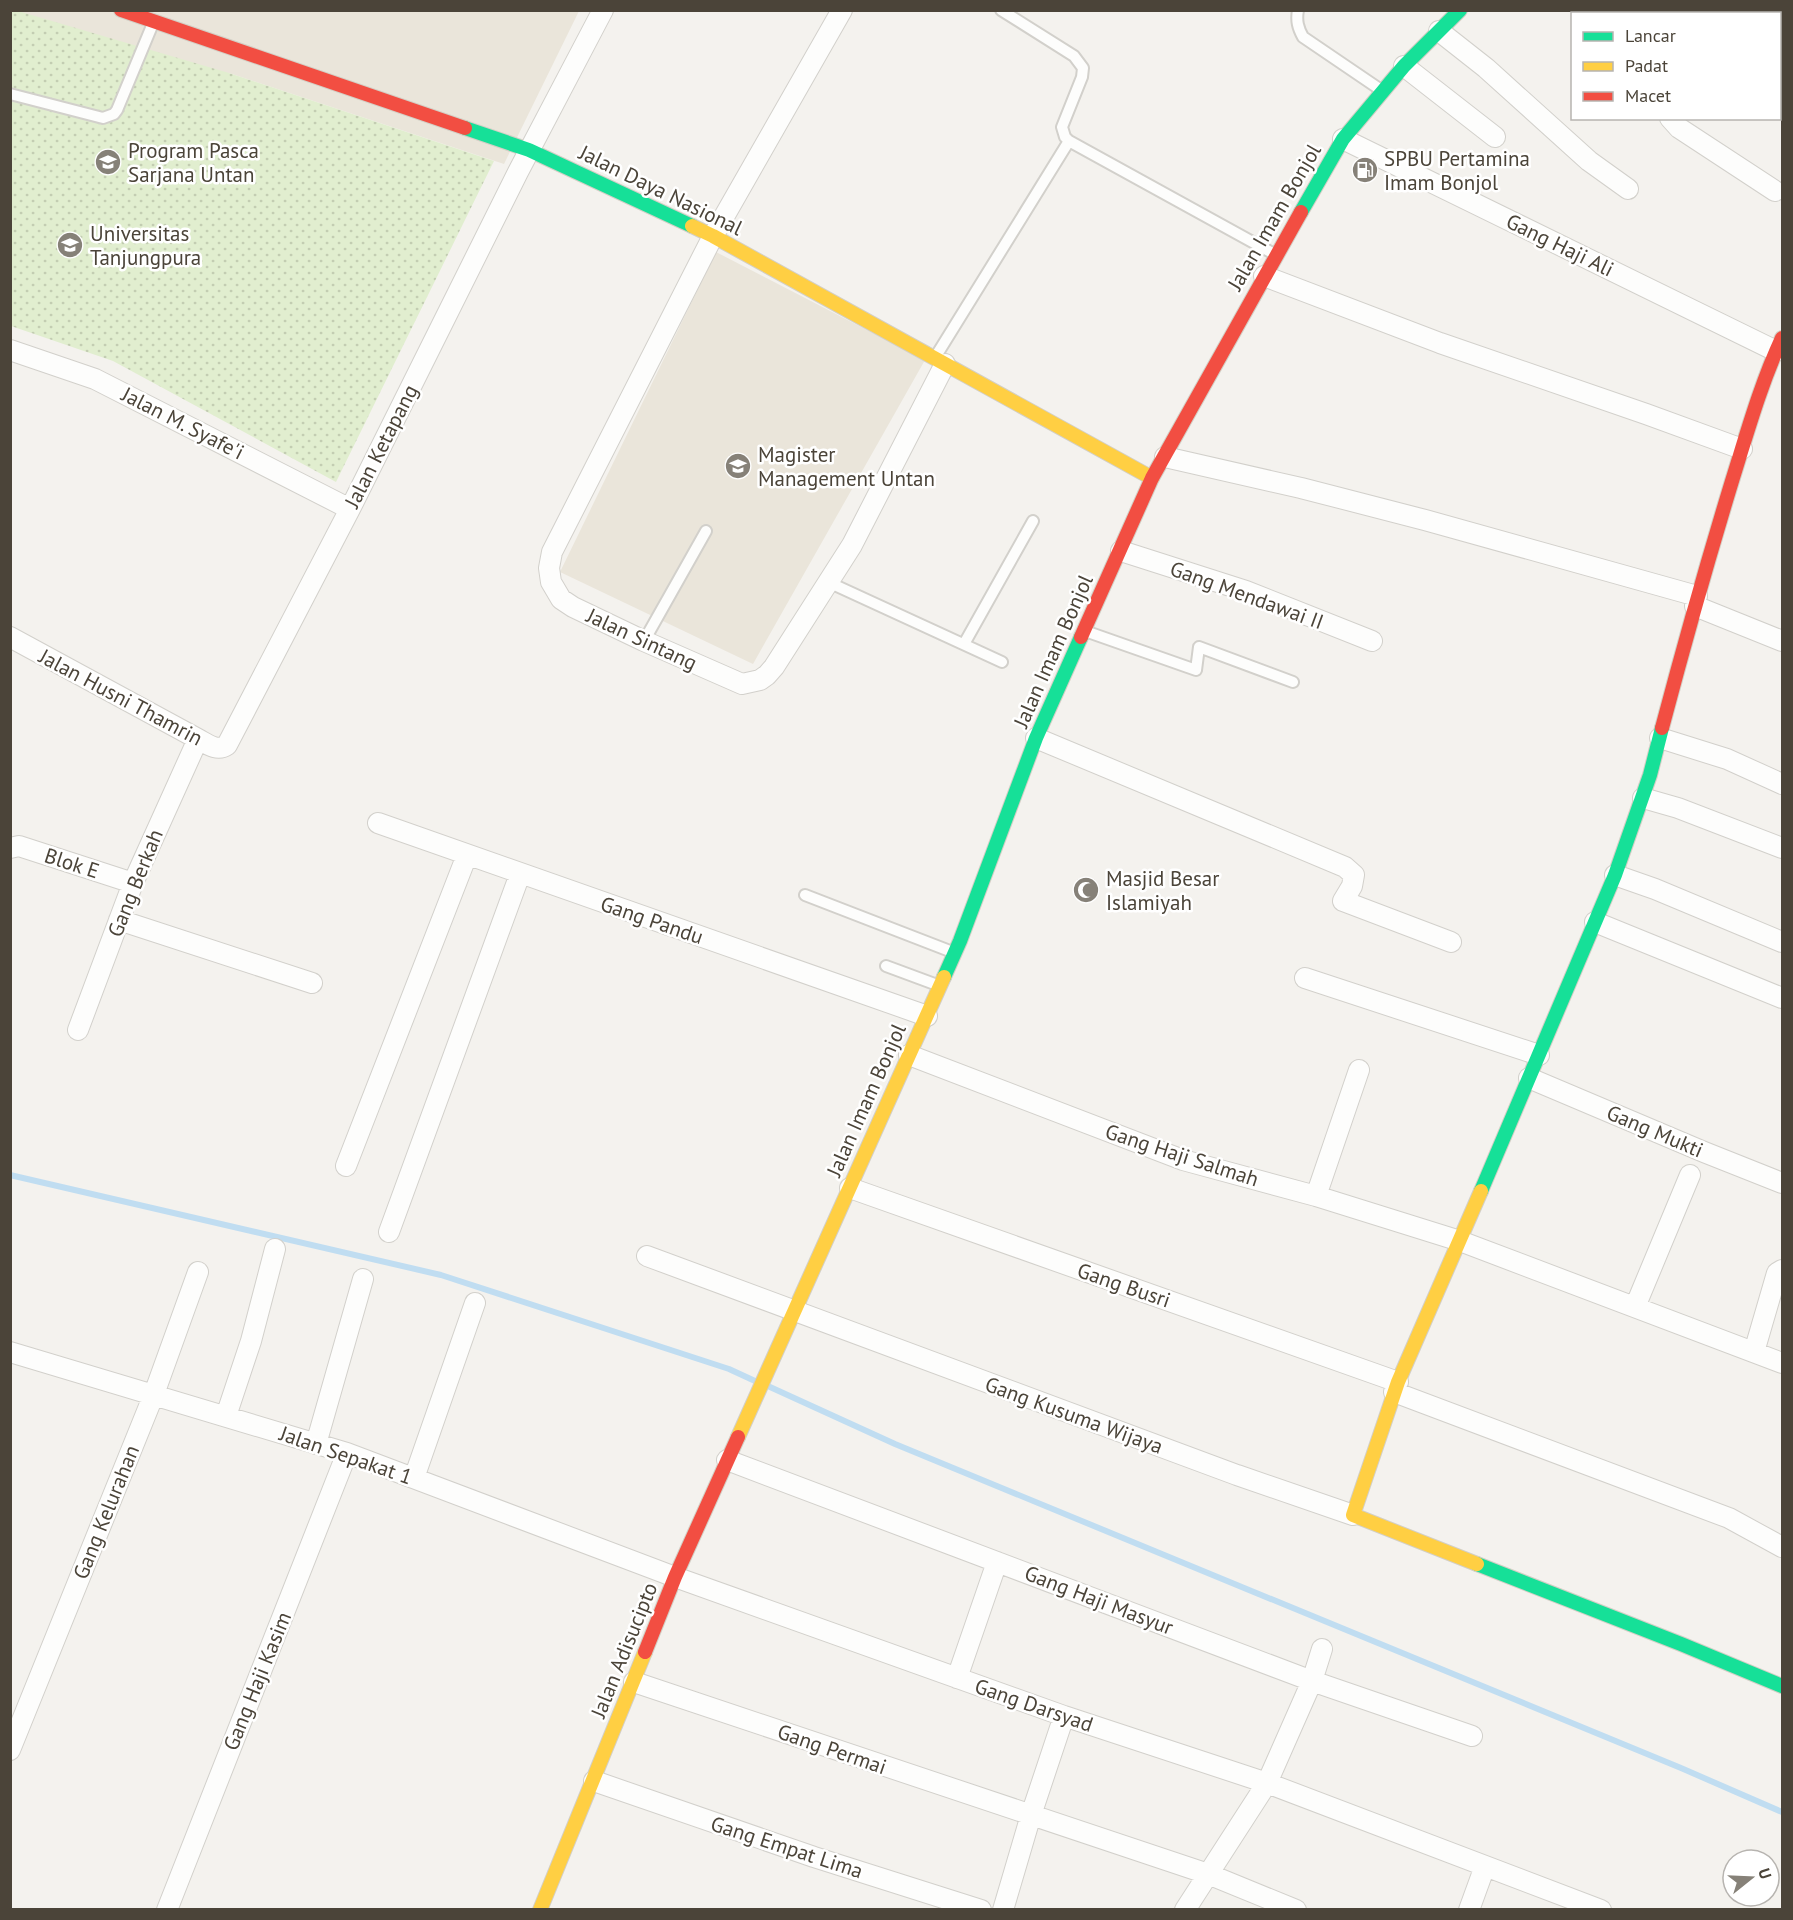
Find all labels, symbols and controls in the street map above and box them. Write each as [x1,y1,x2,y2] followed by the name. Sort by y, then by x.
[1571,12,1781,120] legend
[1625,24,1676,47] text: Lancar
[1625,54,1668,77] text: Padat
[1625,84,1671,107] text: Macet
[128,137,259,188] place label: Program Pasca Sarjana Untan
[574,138,747,241] street label: Jalan Daya Nasional
[1221,139,1327,296] street label: Jalan Imam Bonjol
[1384,145,1530,196] place label: SPBU Pertamina Imam Bonjol
[93,147,123,177] school or university icon: Program Pasca Sarjana Untan
[1350,155,1380,185] fuel station icon: SPBU Pertamina Imam Bonjol
[1502,207,1618,283] street label: Gang Haji Ali
[90,220,201,271] place label: Universitas Tanjungpura
[55,230,85,260] school or university icon: Universitas Tanjungpura
[116,380,249,465] street label: Jalan M. Syafe'i
[338,380,424,513] street label: Jalan Ketapang
[758,441,935,492] place label: Magister Management Untan
[723,451,753,481] school or university icon: Magister Management Untan
[1167,555,1327,635] street label: Gang Mendawai II
[1007,570,1099,733] street label: Jalan Imam Bonjol
[582,601,702,676] street label: Jalan Sintang
[34,642,207,751] street label: Jalan Husni Thamrin
[101,825,169,941] street label: Gang Berkah
[41,842,103,884] street label: Blok E
[1106,865,1219,916] place label: Masjid Besar Islamiyah
[1071,875,1101,905] mosque icon: Masjid Besar Islamiyah
[597,890,707,950] street label: Gang Pandu
[820,1019,912,1182] street label: Jalan Imam Bonjol
[1603,1099,1707,1163] street label: Gang Mukti
[1102,1117,1262,1193] street label: Gang Haji Salmah
[1074,1256,1174,1314] street label: Gang Busri
[981,1370,1167,1460] street label: Gang Kusuma Wijaya
[275,1419,416,1490] street label: Jalan Sepakat 1
[67,1441,145,1583] street label: Gang Kelurahan
[1021,1559,1177,1641] street label: Gang Haji Masyur
[584,1578,663,1723] street label: Jalan Adisucipto
[217,1608,297,1754] street label: Gang Haji Kasim
[971,1672,1097,1738] street label: Gang Darsyad
[774,1718,890,1780] street label: Gang Permai
[708,1810,866,1884] street label: Gang Empat Lima
[1721,1848,1781,1908] north arrow
[1754,1865,1776,1881] text: U

